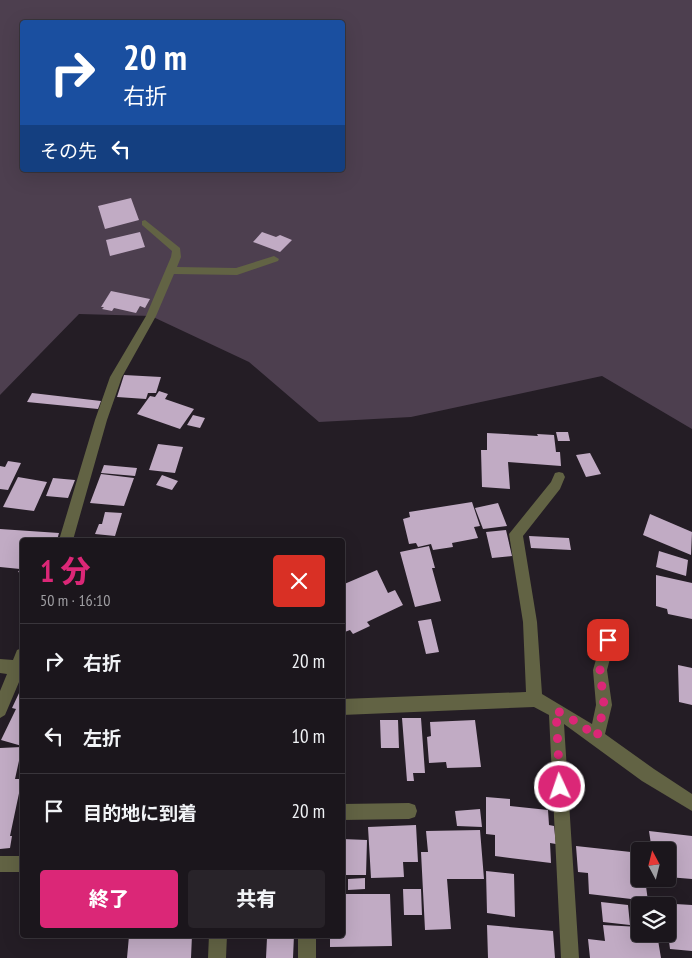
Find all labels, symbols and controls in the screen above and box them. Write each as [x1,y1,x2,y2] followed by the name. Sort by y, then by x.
[123,34,187,80] text: 20 m
[40,40,105,105] icon: right
[123,82,167,110] text: 右折
[107,135,135,163] icon: left
[40,139,97,163] text: その先
[40,551,91,590] text: 1 分
[273,555,325,607] button: close
[40,590,111,610] text: 50 m · 16:10
[587,619,629,661] pin
[594,626,622,654] icon: arrive
[40,647,68,675] icon: right
[292,649,325,673] text: 20 m
[83,651,121,675] text: 右折
[40,722,68,750] icon: left
[292,724,325,748] text: 10 m
[83,726,121,750] text: 左折
[533,760,585,812] position arrow
[40,797,68,825] icon: arrive
[292,799,325,823] text: 20 m
[83,801,197,825] text: 目的地に到着
[631,842,676,888] north arrow
[631,842,676,942] map controls
[40,870,178,928] button: 終了
[188,870,325,928] button: 共有
[631,897,676,942] button: layers

